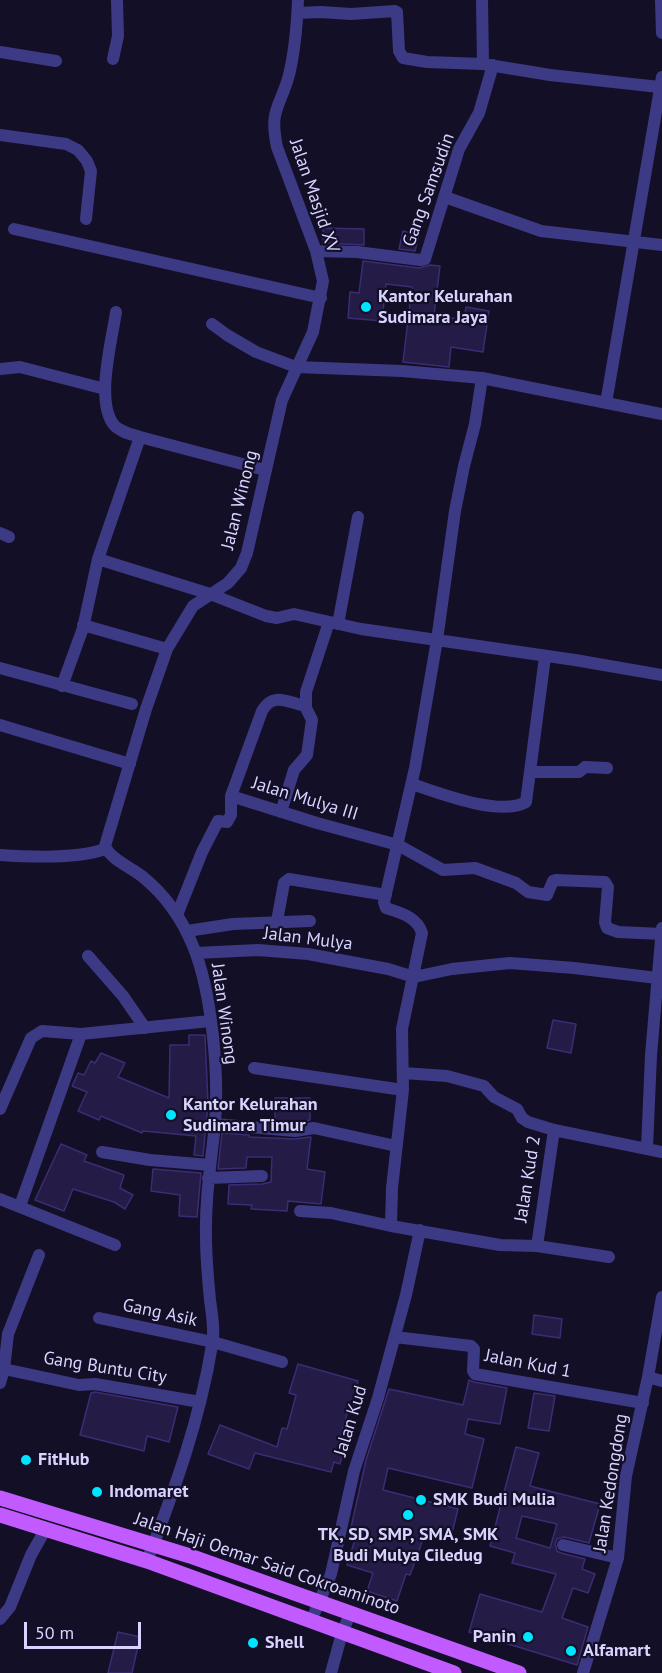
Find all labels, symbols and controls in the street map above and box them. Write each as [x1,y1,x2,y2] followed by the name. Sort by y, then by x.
[399,130,459,250] street label: Gang Samsudin
[284,136,344,256] street label: Jalan Masjid XV
[378,286,512,328] place label: Kantor Kelurahan Sudimara Jaya
[359,300,373,314] marker: Kantor Kelurahan Sudimara Jaya
[217,448,263,552] street label: Jalan Winong
[249,773,361,825] street label: Jalan Mulya III
[262,923,354,955] street label: Jalan Mulya
[206,962,242,1066] street label: Jalan Winong
[183,1094,317,1136] place label: Kantor Kelurahan Sudimara Timur
[164,1108,178,1122] marker: Kantor Kelurahan Sudimara Timur
[510,1134,546,1224] street label: Jalan Kud 2
[121,1295,199,1331] street label: Gang Asik
[483,1345,573,1383] street label: Jalan Kud 1
[42,1348,168,1388] street label: Gang Buntu City
[330,1383,372,1459] street label: Jalan Kud
[589,1412,633,1554] street label: Jalan Kedongdong
[38,1449,89,1471] place label: FitHub
[19,1453,33,1467] marker: FitHub
[109,1481,188,1503] place label: Indomaret
[90,1485,104,1499] marker: Indomaret
[433,1489,555,1511] place label: SMK Budi Mulia
[414,1493,428,1507] marker: SMK Budi Mulia
[131,1508,403,1620] street label: Jalan Haji Oemar Said Cokroaminoto
[401,1508,415,1522] marker: TK, SD, SMP, SMA, SMK Budi Mulya Ciledug
[318,1524,498,1567] place label: TK, SD, SMP, SMA, SMK Budi Mulya Ciledug
[27,1610,144,1648] scale bar
[35,1621,74,1644] text: 50 m
[473,1626,516,1648] place label: Panin
[521,1630,535,1644] marker: Panin
[265,1632,304,1654] place label: Shell
[246,1636,260,1650] marker: Shell
[583,1640,650,1662] place label: Alfamart
[564,1644,578,1658] marker: Alfamart

